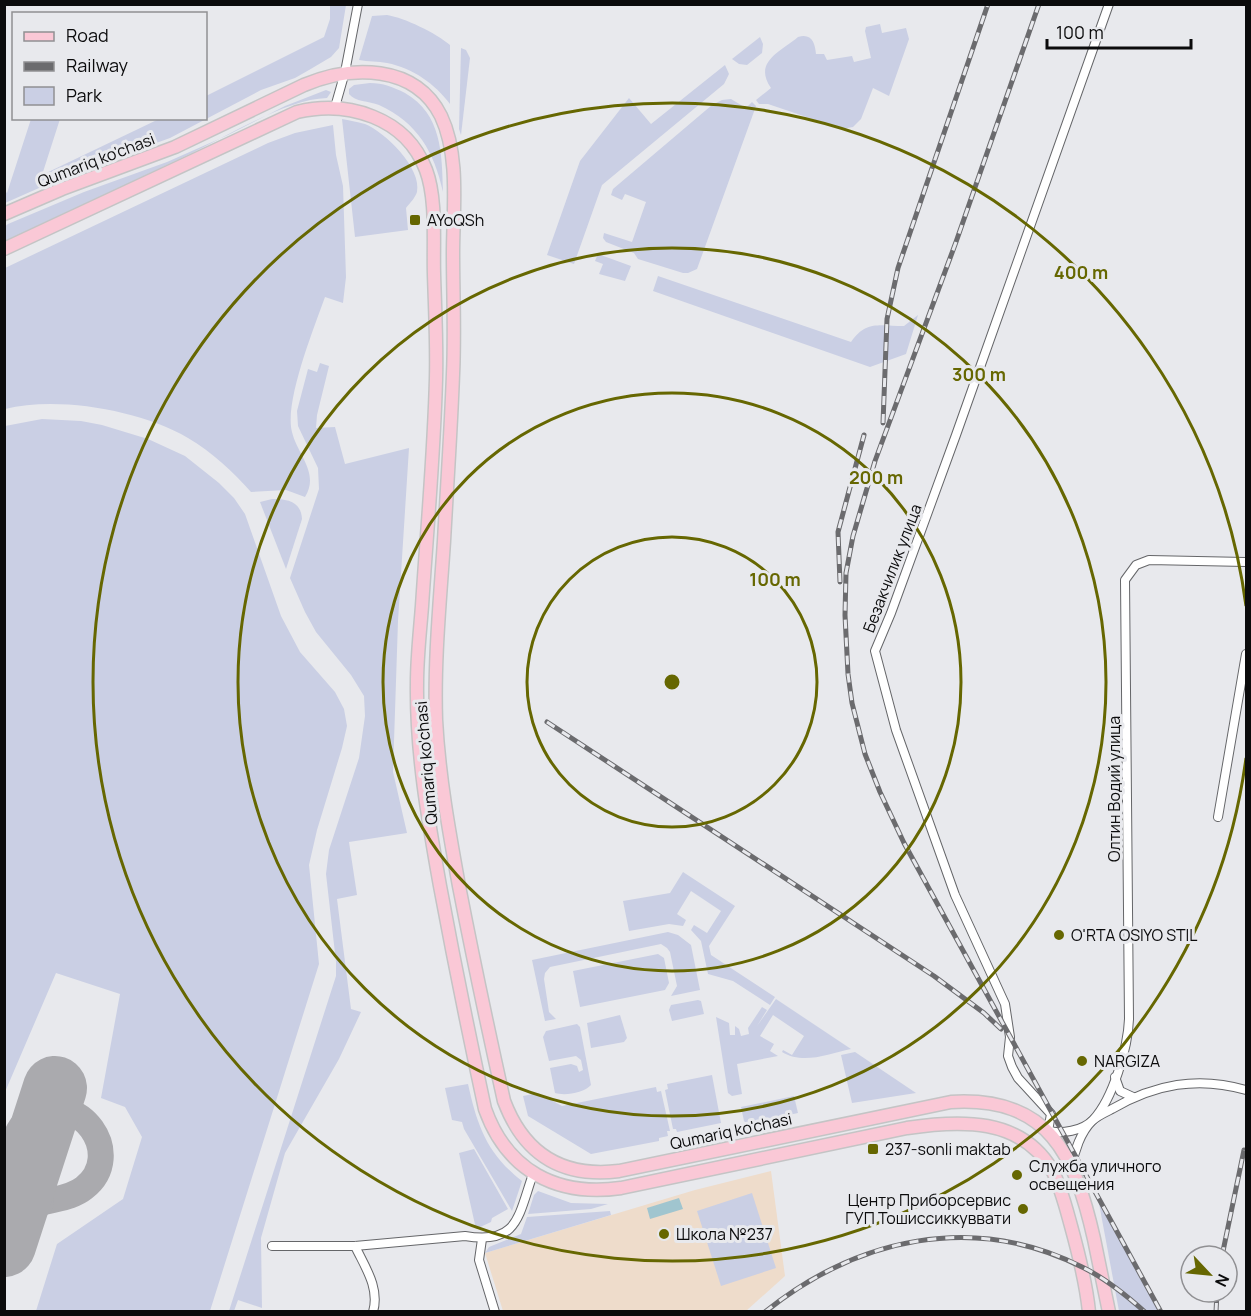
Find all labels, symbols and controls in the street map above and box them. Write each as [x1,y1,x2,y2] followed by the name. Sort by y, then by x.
[12,12,207,120] legend
[1047,12,1191,50] scale bar
[1056,20,1104,44] text: 100 m
[66,23,109,47] text: Road
[66,53,128,77] text: Railway
[66,83,103,107] text: Park
[34,127,158,193] street label: Qumariq ko'chasi
[427,209,484,231] place label: AYoQSh
[408,213,422,227] marker: AYoQSh
[1054,260,1108,284] text: 400 m
[952,362,1006,386] text: 300 m
[849,465,903,489] text: 200 m
[857,501,927,635] street label: Безакчилик улица
[749,567,801,591] text: 100 m
[662,672,682,692] centre of rings
[410,700,442,826] street label: Qumariq ko'chasi
[1103,716,1125,862] street label: Олтин Водий улица
[1071,924,1198,946] place label: O'RTA OSIYO STIL
[1052,928,1066,942] marker: O'RTA OSIYO STIL
[1094,1050,1160,1072] place label: NARGIZA
[1075,1054,1089,1068] marker: NARGIZA
[668,1107,794,1155] street label: Qumariq ko'chasi
[885,1138,1011,1160] place label: 237-sonli maktab
[866,1142,880,1156] marker: 237-sonli maktab
[1029,1155,1162,1195] place label: Служба уличного освещения
[1010,1168,1024,1182] marker: Служба уличного освещения
[845,1189,1011,1229] place label: Центр Приборсервис ГУП Тошиссиккуввати
[1016,1202,1030,1216] marker: Центр Приборсервис ГУП Тошиссиккуввати
[676,1223,773,1245] place label: Школа №237
[657,1227,671,1241] marker: Школа №237
[1179,1244,1239,1304] north arrow
[1210,1271,1235,1291] text: N

